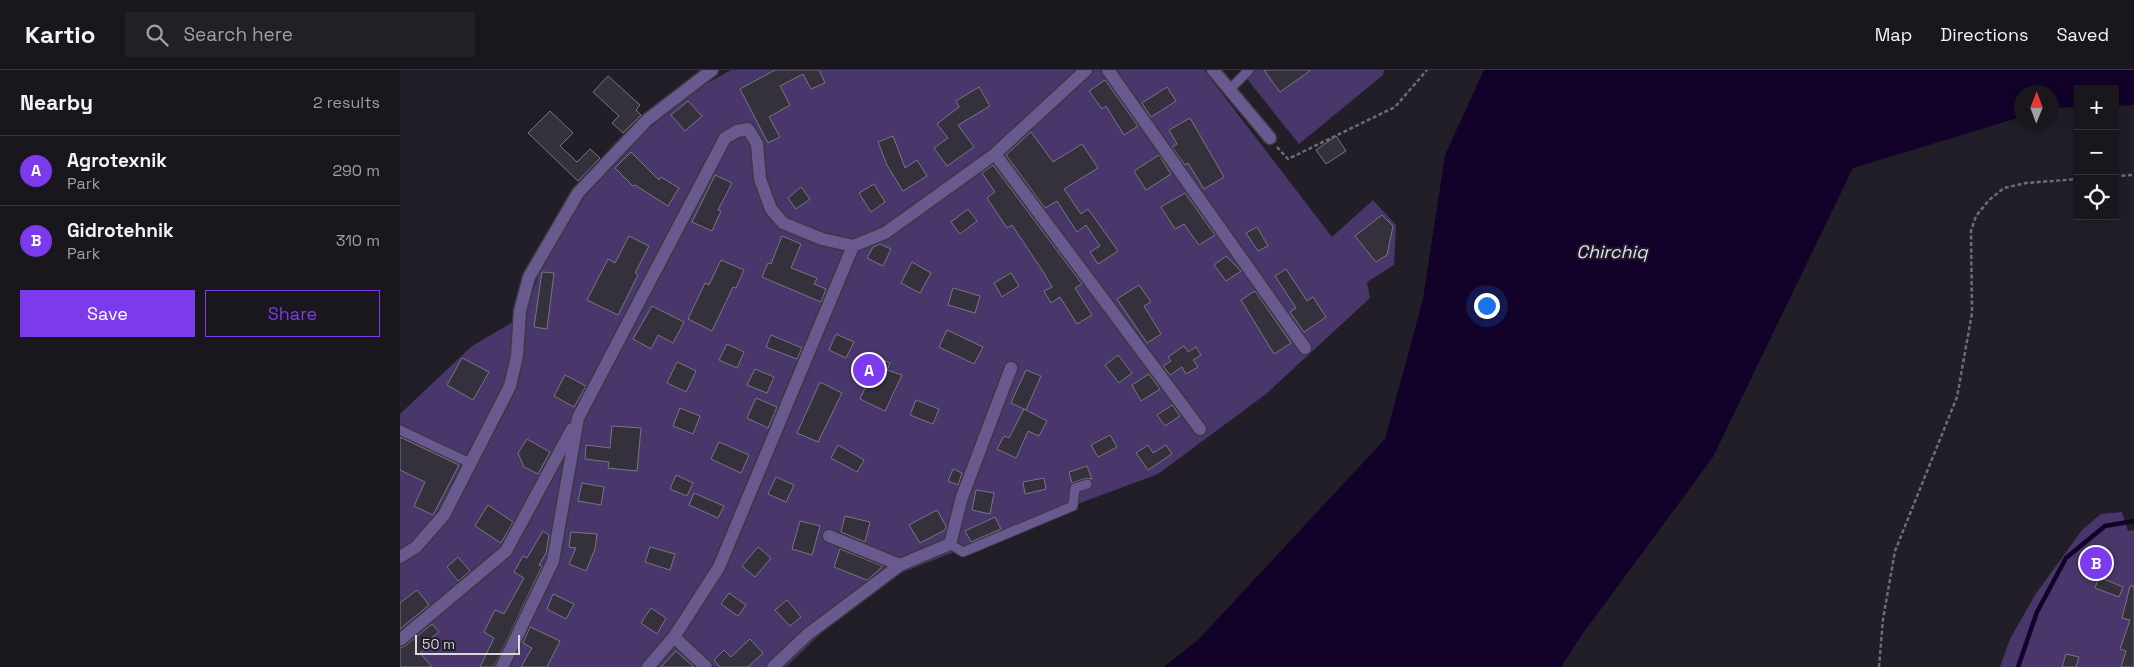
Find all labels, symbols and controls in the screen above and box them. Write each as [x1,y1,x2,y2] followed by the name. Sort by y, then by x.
[125,12,475,57] search box
[25,19,95,50] text: Kartio
[143,21,171,49] icon: search
[183,22,293,47] text: Search here
[1875,23,1912,46] text: Map
[1940,23,2029,46] text: Directions
[2057,23,2109,46] text: Saved
[2014,85,2059,130] north arrow
[2074,85,2119,220] map controls
[2074,85,2119,130] button: +
[20,89,93,116] text: Nearby
[313,92,380,113] text: 2 results
[2074,130,2119,175] button: −
[67,148,167,173] text: Agrotexnik
[31,160,41,181] text: A
[332,160,380,181] text: 290 m
[67,173,100,194] text: Park
[2074,175,2119,220] button: locate
[67,218,174,243] text: Gidrotehnik
[31,230,41,251] text: B
[336,230,380,251] text: 310 m
[1576,240,1649,263] water label: Chirchiq
[67,243,100,264] text: Park
[20,290,195,337] button: Save
[205,290,380,337] button: Share
[1474,293,1500,319] your location
[853,351,885,389] pin: A
[2080,544,2112,582] pin: B
[415,632,520,655] scale bar
[422,635,455,653] text: 50 m

